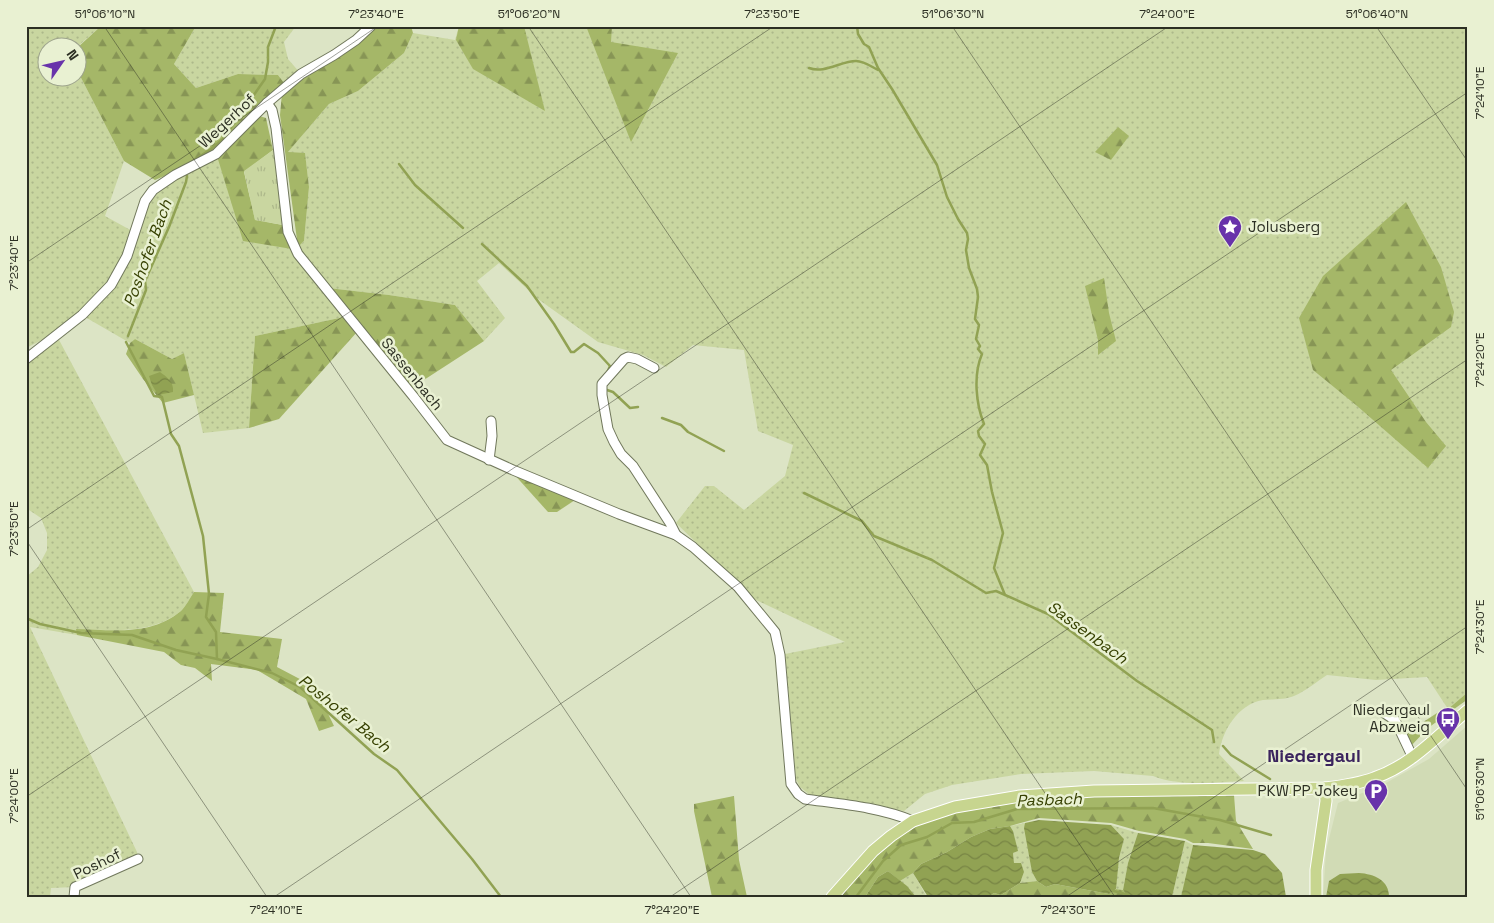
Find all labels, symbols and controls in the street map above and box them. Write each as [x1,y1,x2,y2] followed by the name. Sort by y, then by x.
[75,6,135,22] text: 51°06'10"N
[348,6,404,22] text: 7°23'40"E
[498,6,560,22] text: 51°06'20"N
[744,6,800,22] text: 7°23'50"E
[922,6,984,22] text: 51°06'30"N
[1139,6,1195,22] text: 7°24'00"E
[1346,6,1408,22] text: 51°06'40"N
[38,38,88,88] north arrow
[63,46,83,64] text: N
[1472,66,1488,119] text: 7°24'10"E
[194,89,259,152] street label: Wegerhof
[118,196,177,310] water label: Poshofer Bach
[1217,214,1243,248] place icon: Jolusberg
[1248,217,1320,236] place label: Jolusberg
[6,235,22,291] text: 7°23'40"E
[1472,332,1488,388] text: 7°24'20"E
[377,334,447,414] street label: Sassenbach
[6,501,22,557] text: 7°23'50"E
[1044,596,1133,669] water label: Sassenbach
[1472,599,1488,655] text: 7°24'30"E
[294,670,396,758] water label: Poshofer Bach
[1353,700,1430,736] place label: Niedergaul Abzweig
[1435,706,1461,740] bus stop icon: Niedergaul Abzweig
[1267,744,1361,767] district label: Niedergaul
[1472,758,1488,820] text: 51°06'30"N
[6,768,22,824] text: 7°24'00"E
[1363,778,1389,812] parking icon: PKW PP Jokey
[1258,781,1358,800] place label: PKW PP Jokey
[1016,788,1083,811] water label: Pasbach
[70,844,124,883] street label: Poshof
[250,902,303,918] text: 7°24'10"E
[644,902,700,918] text: 7°24'20"E
[1040,902,1096,918] text: 7°24'30"E

